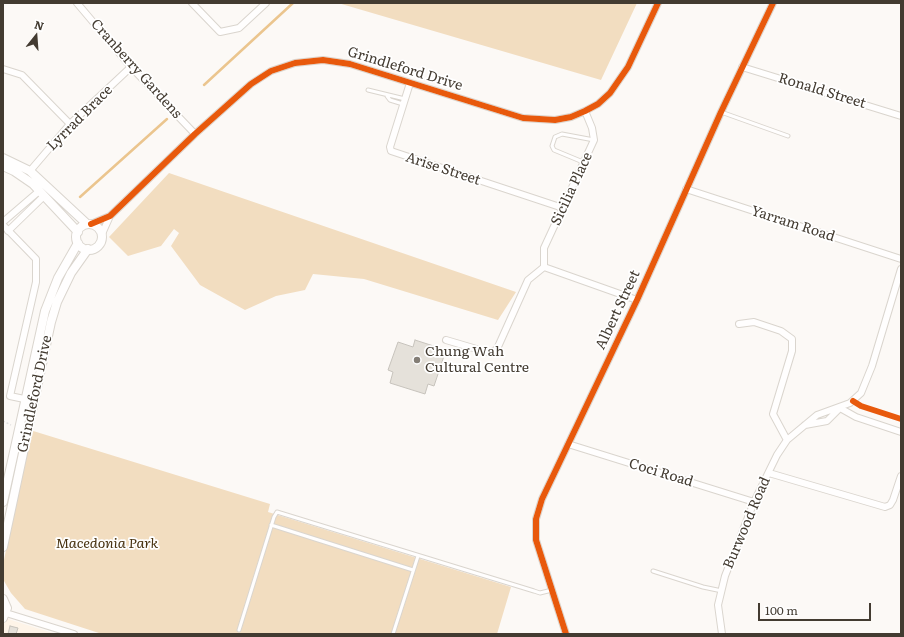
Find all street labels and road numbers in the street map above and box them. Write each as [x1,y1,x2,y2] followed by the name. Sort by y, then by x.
[87,16,185,122] street label: Cranberry Gardens
[345,44,465,94] street label: Grindleford Drive
[776,70,868,112] street label: Ronald Street
[44,82,116,154] street label: Lyrrad Brace
[403,149,483,189] street label: Arise Street
[548,150,596,228] street label: Sicilia Place
[749,203,837,245] street label: Yarram Road
[592,268,644,352] street label: Albert Street
[14,334,56,454] street label: Grindleford Drive
[627,455,695,491] street label: Coci Road
[720,474,774,572] street label: Burwood Road

